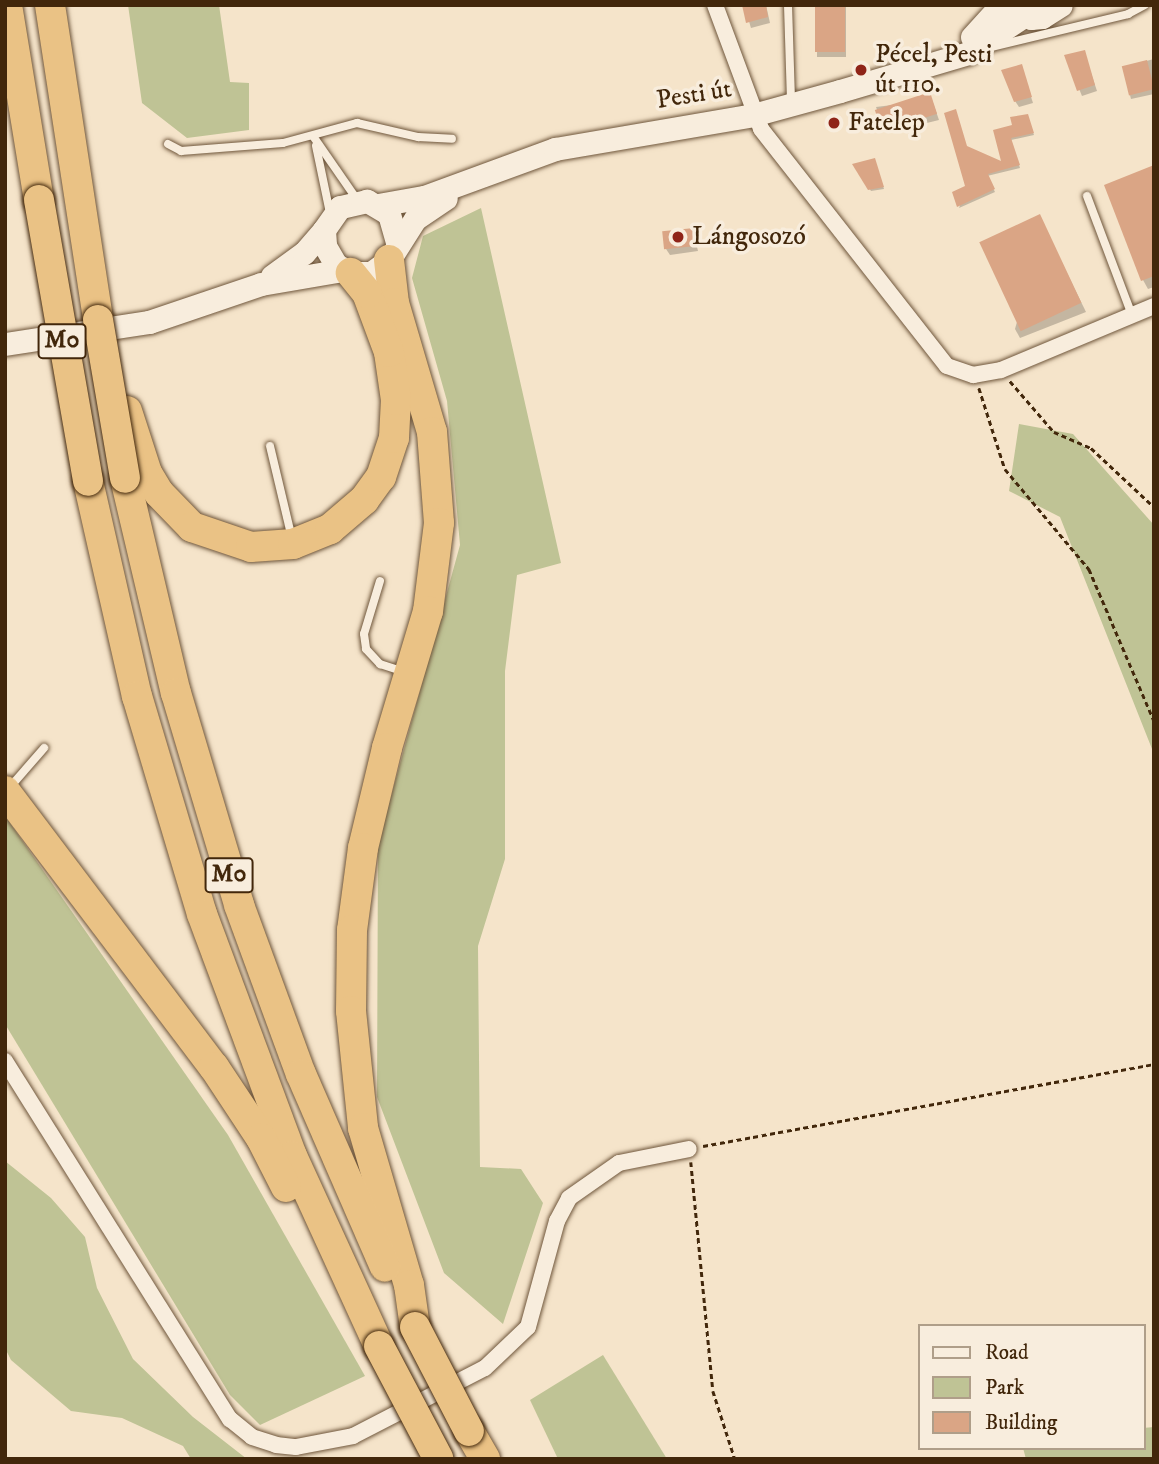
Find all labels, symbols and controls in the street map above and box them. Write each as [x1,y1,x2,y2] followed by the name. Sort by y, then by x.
[875,39,992,100] place label: Pécel, Pesti út 110.
[853,62,869,78] marker: Pécel, Pesti út 110.
[654,74,734,116] street label: Pesti út
[848,107,925,139] place label: Fatelep
[826,115,842,131] marker: Fatelep
[692,221,806,253] place label: Lángosozó
[670,229,686,245] marker: Lángosozó
[38,320,86,362] road number: M0
[204,854,254,896] road number: M0
[918,1324,1145,1450] legend
[985,1340,1029,1366] text: Road
[985,1375,1024,1401] text: Park
[985,1410,1057,1436] text: Building

